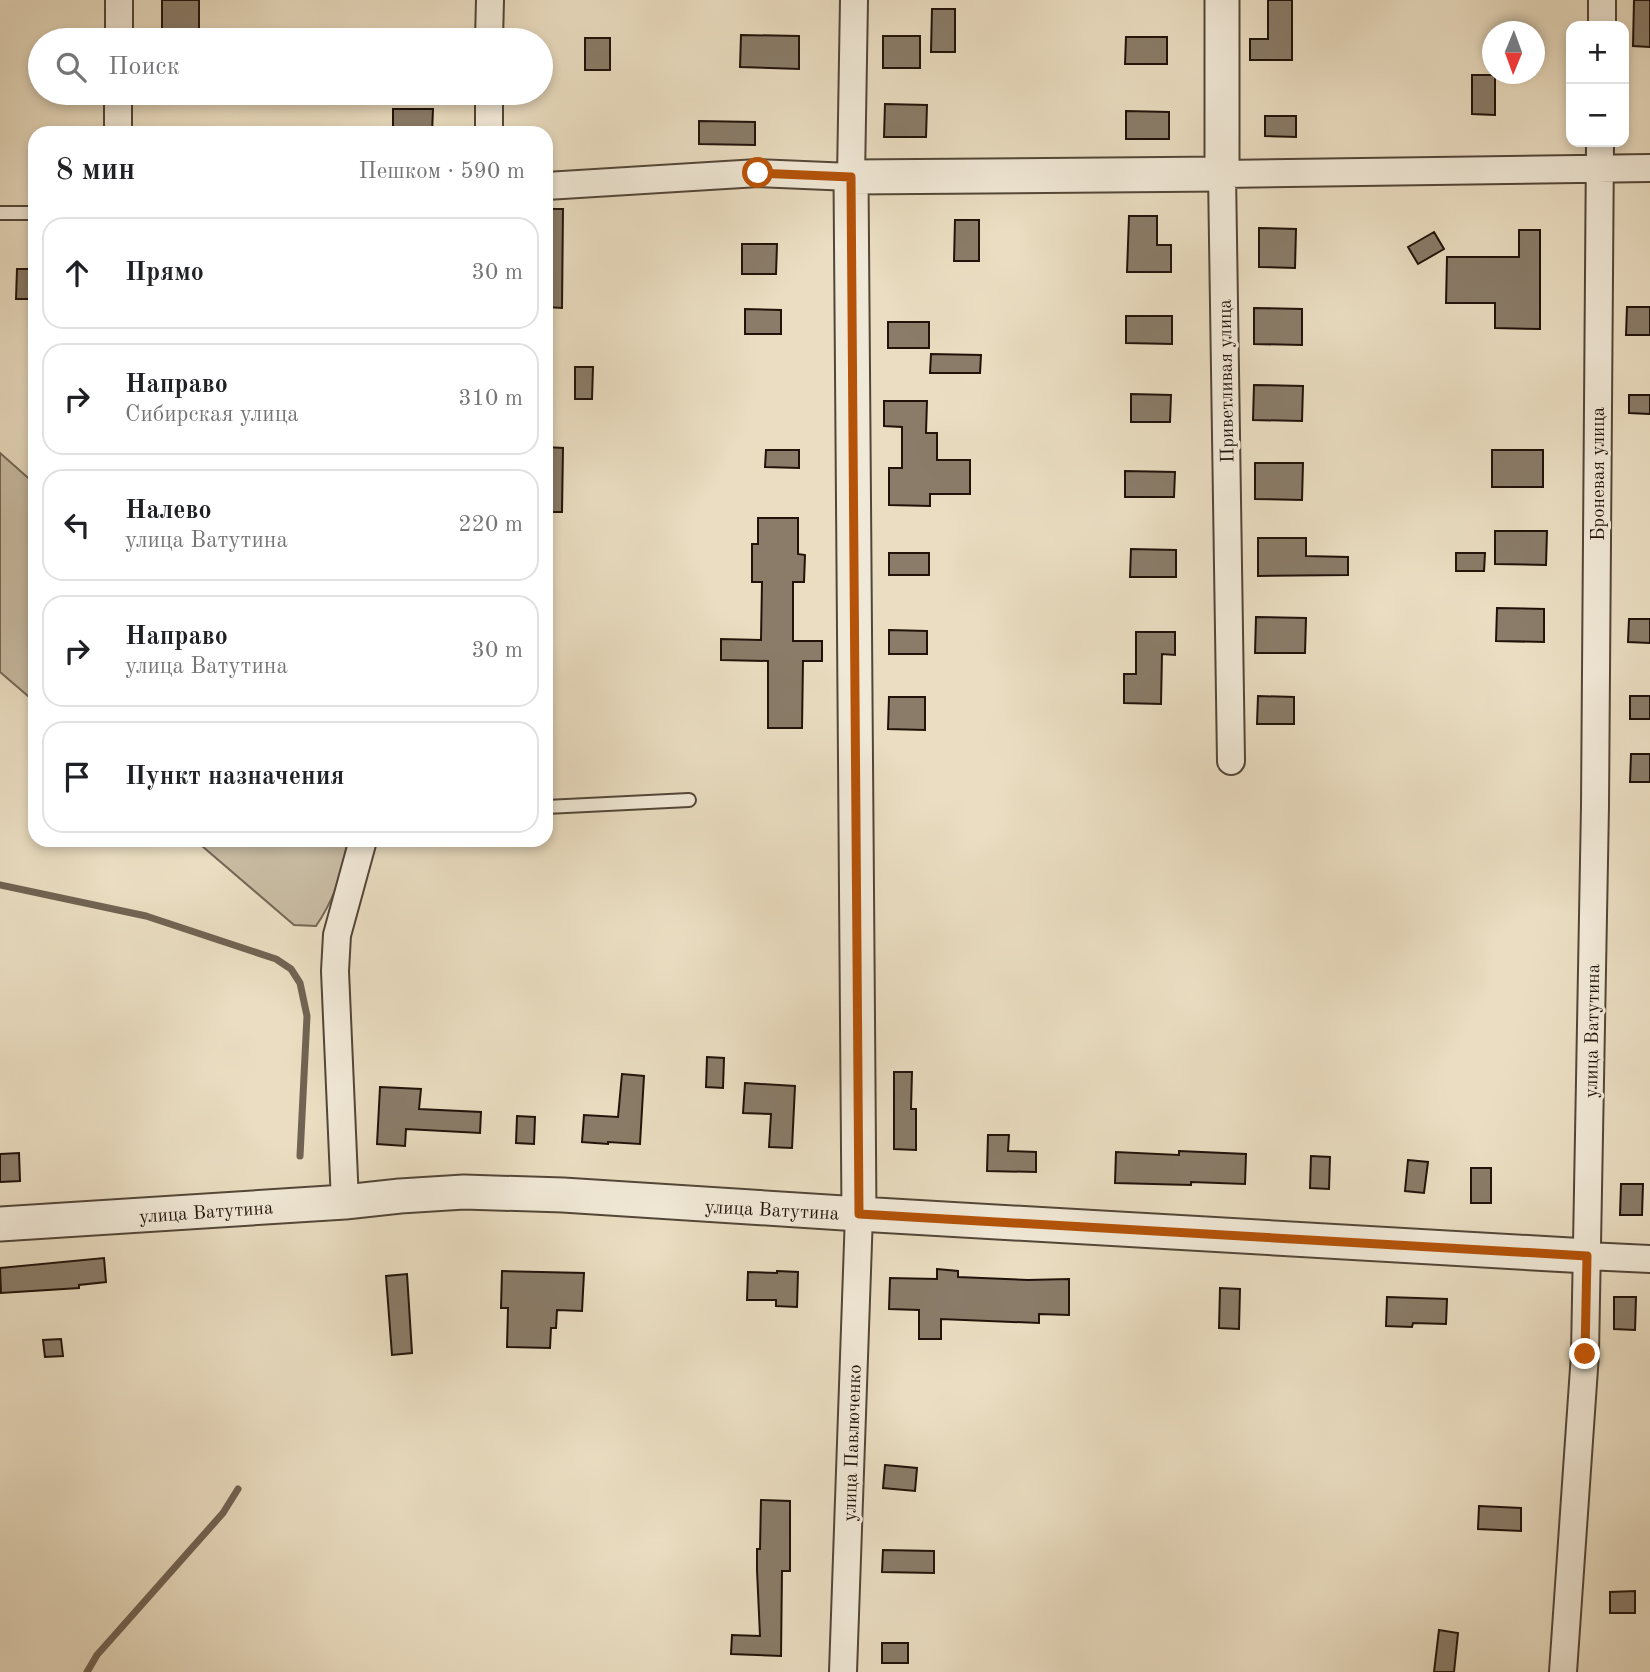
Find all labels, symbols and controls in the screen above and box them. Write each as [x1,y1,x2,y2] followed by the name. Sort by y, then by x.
[1482,21,1545,84] north arrow
[1566,21,1629,147] map controls
[1566,21,1629,84] button: +
[28,28,553,105] search box
[52,48,90,86] icon: search
[108,54,180,80] text: Поиск
[1566,84,1629,147] button: −
[56,156,135,186] text: 8 мин
[742,157,773,188] route start
[359,160,525,183] text: Пешком · 590 m
[58,254,96,292] icon: ahead
[125,260,204,286] text: Прямо
[472,261,523,284] text: 30 m
[1217,298,1238,463] street label: Приветливая улица
[125,372,228,398] text: Направо
[58,380,96,418] icon: right
[458,387,523,410] text: 310 m
[125,403,299,426] text: Сибирская улица
[1590,406,1609,541] street label: Броневая улица
[125,498,212,524] text: Налево
[58,506,96,544] icon: left
[458,513,523,536] text: 220 m
[125,529,288,552] text: улица Ватутина
[125,624,228,650] text: Направо
[58,632,96,670] icon: right
[472,639,523,662] text: 30 m
[125,655,288,678] text: улица Ватутина
[58,758,96,796] icon: arrive
[125,764,344,790] text: Пункт назначения
[1583,963,1604,1098] street label: улица Ватутина
[704,1198,840,1225] street label: улица Ватутина
[138,1199,275,1228] street label: улица Ватутина
[1569,1338,1600,1369] route end
[841,1364,866,1522] street label: улица Павлюченко

